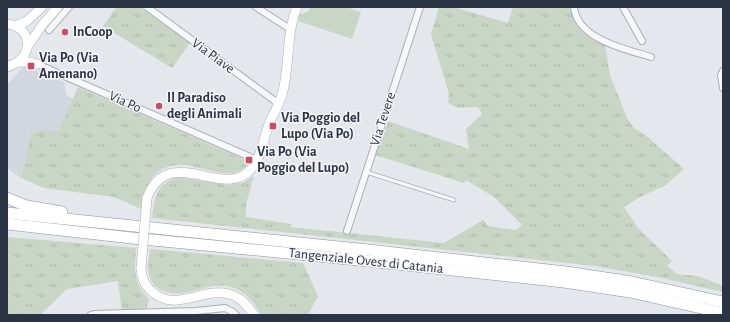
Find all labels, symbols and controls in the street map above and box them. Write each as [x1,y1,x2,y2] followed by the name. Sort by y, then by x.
[73,25,113,39] place label: InCoop
[60,27,70,37] marker: InCoop
[189,36,237,76] street label: Via Piave
[39,51,99,81] place label: Via Po (Via Amenano)
[26,61,36,71] marker: Via Po (Via Amenano)
[107,89,143,115] street label: Via Po
[368,90,398,148] street label: Via Tevere
[167,91,242,121] place label: Il Paradiso degli Animali
[154,101,164,111] marker: Il Paradiso degli Animali
[281,111,360,141] place label: Via Poggio del Lupo (Via Po)
[268,121,278,131] marker: Via Poggio del Lupo (Via Po)
[257,145,349,175] place label: Via Po (Via Poggio del Lupo)
[244,155,254,165] marker: Via Po (Via Poggio del Lupo)
[288,246,445,276] street label: Tangenziale Ovest di Catania

